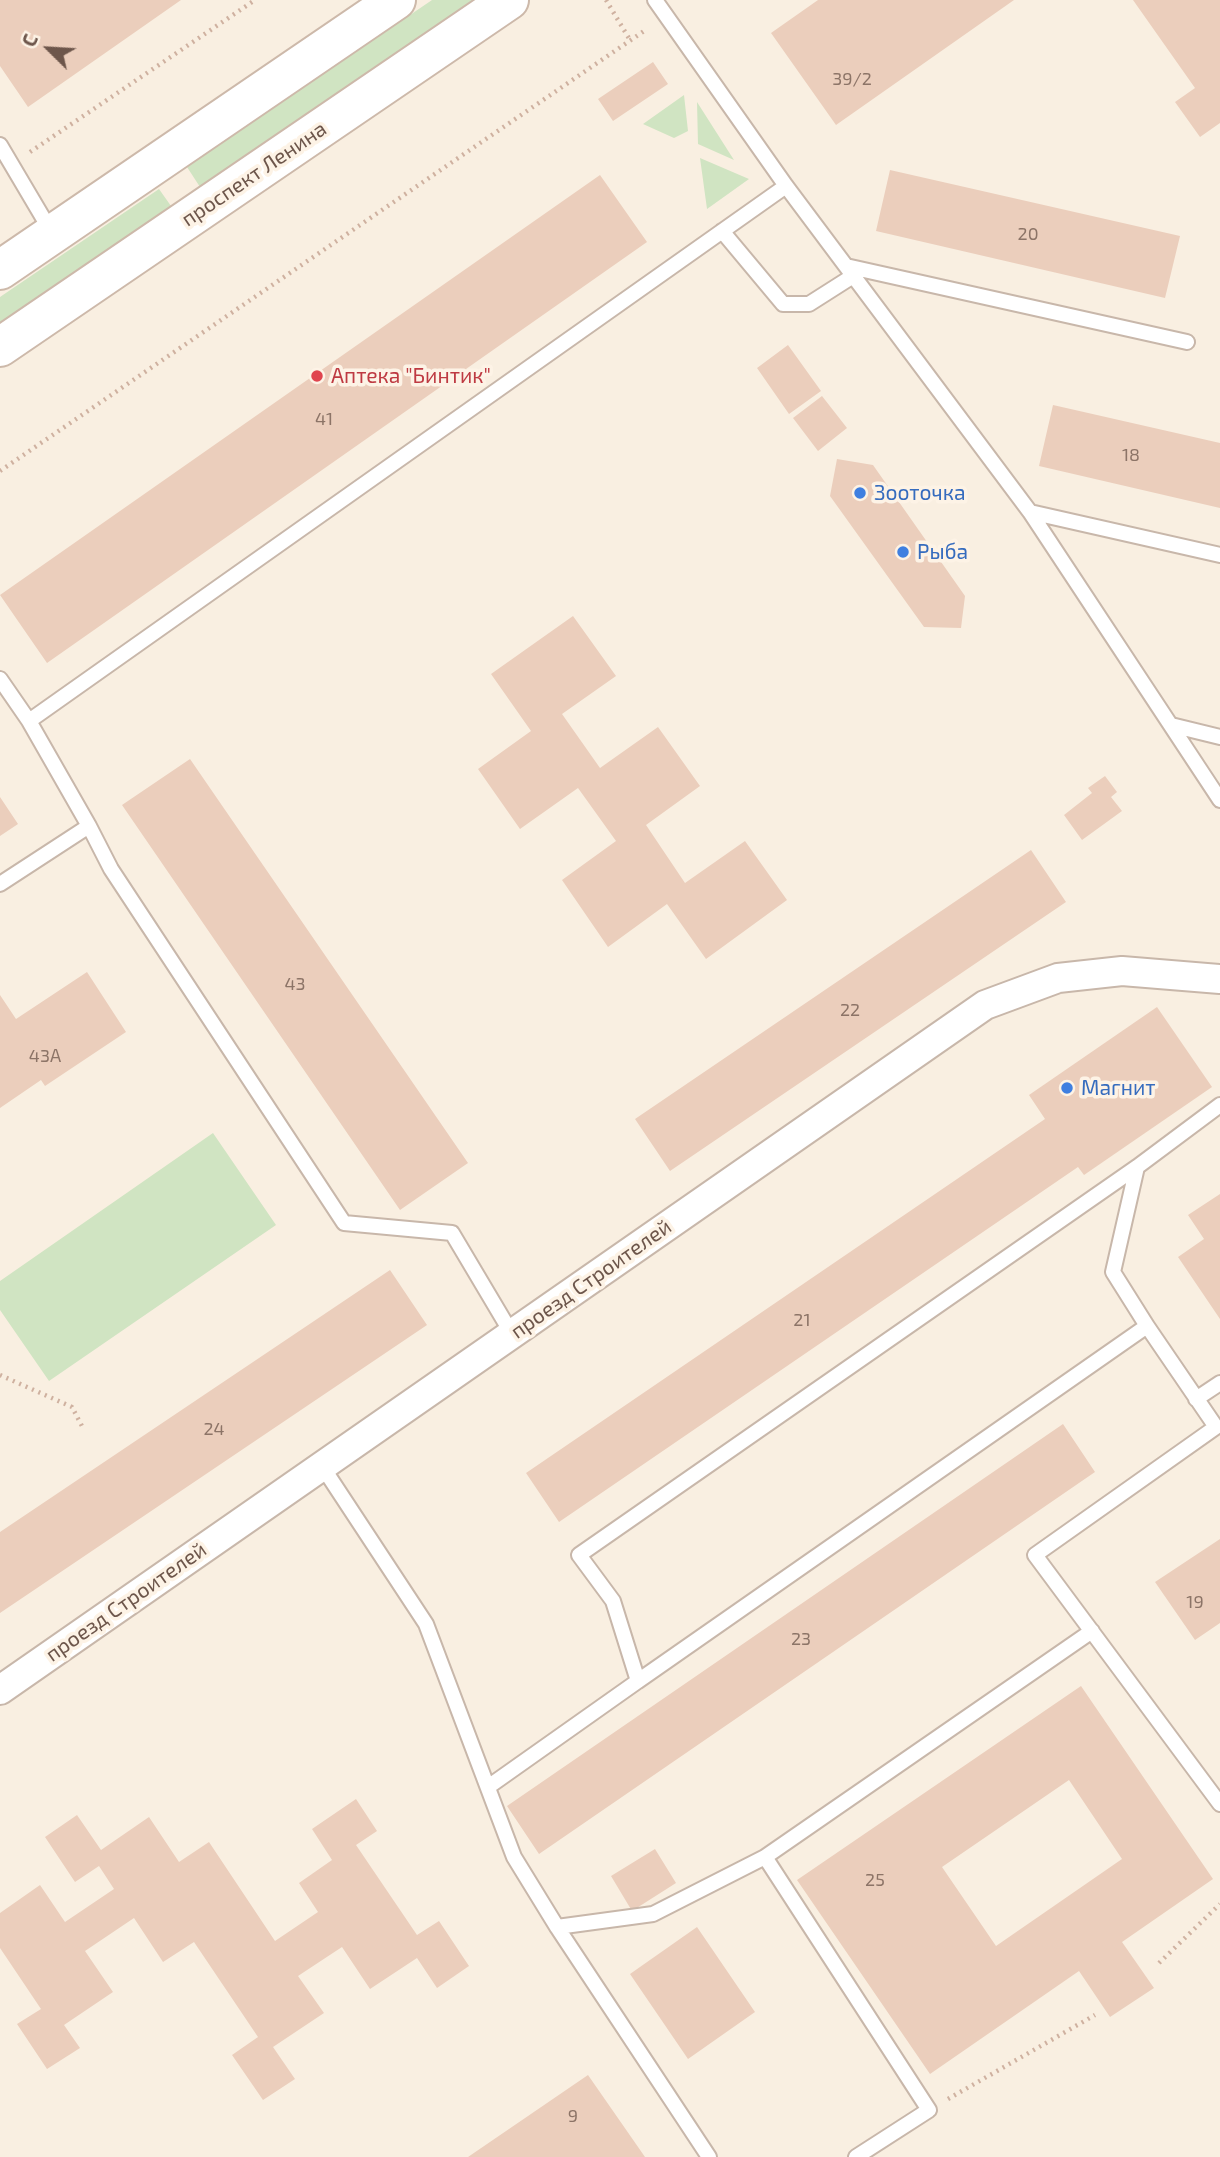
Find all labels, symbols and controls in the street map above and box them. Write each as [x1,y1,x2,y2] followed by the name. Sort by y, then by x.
[14,14,84,84] north arrow
[17,30,42,50] text: С
[832,68,872,90] house number: 39/2
[177,116,331,232] street label: проспект Ленина
[1018,223,1038,245] house number: 20
[331,363,491,389] place label: Аптека "Бинтик"
[309,368,325,384] marker: Аптека "Бинтик"
[315,408,333,430] house number: 41
[1122,444,1140,466] house number: 18
[874,480,965,506] place label: Зооточка
[852,485,868,501] marker: Зооточка
[917,539,968,565] place label: Рыба
[895,544,911,560] marker: Рыба
[284,973,306,995] house number: 43
[840,999,860,1021] house number: 22
[29,1045,61,1067] house number: 43А
[1081,1075,1156,1101] place label: Магнит
[1059,1080,1075,1096] marker: Магнит
[506,1214,676,1344] street label: проезд Строителей
[793,1309,811,1331] house number: 21
[203,1418,225,1440] house number: 24
[41,1537,211,1667] street label: проезд Строителей
[1186,1591,1204,1613] house number: 19
[791,1628,811,1650] house number: 23
[865,1869,885,1891] house number: 25
[568,2105,578,2127] house number: 9

